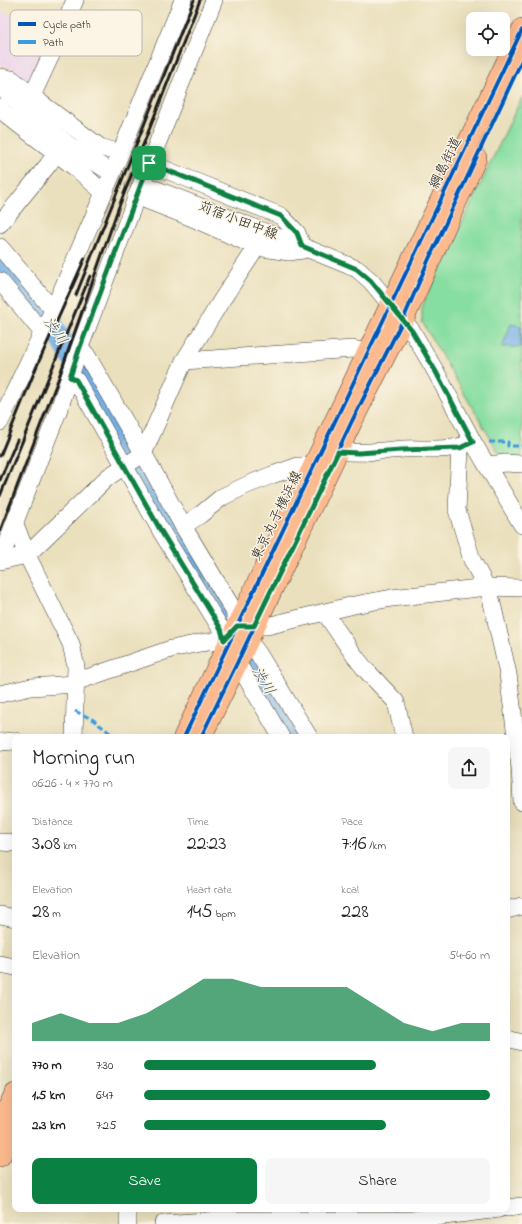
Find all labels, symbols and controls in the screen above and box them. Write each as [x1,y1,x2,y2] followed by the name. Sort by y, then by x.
[10,10,142,56] legend
[466,12,510,56] map controls
[466,12,510,56] button: locate
[43,17,91,34] text: Cycle path
[43,35,64,51] text: Path
[424,133,468,193] street label: 綱島街道
[132,146,166,180] pin
[138,152,160,174] icon: arrive
[195,196,281,246] street label: 苅宿小田中線
[37,312,73,350] water label: 渋川
[246,467,308,565] street label: 東京丸子横浜線
[246,662,280,700] water label: 渋川
[32,743,135,775] text: Morning run
[448,747,490,789] button: share
[32,774,113,793] text: 06:26 · 4 × 770 m
[32,814,73,830] text: Distance
[187,814,208,830] text: Time
[341,814,363,830] text: Pace
[32,830,60,859] text: 3.08
[187,830,226,859] text: 22:23
[341,830,366,859] text: 7:16
[60,838,77,854] text: km
[366,838,386,854] text: /km
[32,882,72,898] text: Elevation
[187,882,232,898] text: Heart rate
[341,882,359,898] text: kcal
[32,898,49,927] text: 28
[187,898,213,927] text: 145
[341,898,369,927] text: 228
[49,906,61,922] text: m
[213,906,236,922] text: bpm
[32,946,80,965] text: Elevation
[449,946,490,965] text: 54–60 m
[32,1056,62,1075] text: 770 m
[96,1056,113,1075] text: 7:30
[32,1086,65,1105] text: 1.5 km
[96,1086,114,1105] text: 6:47
[32,1116,66,1135] text: 2.3 km
[96,1116,116,1135] text: 7:25
[32,1158,257,1204] button: Save
[265,1158,490,1204] button: Share

